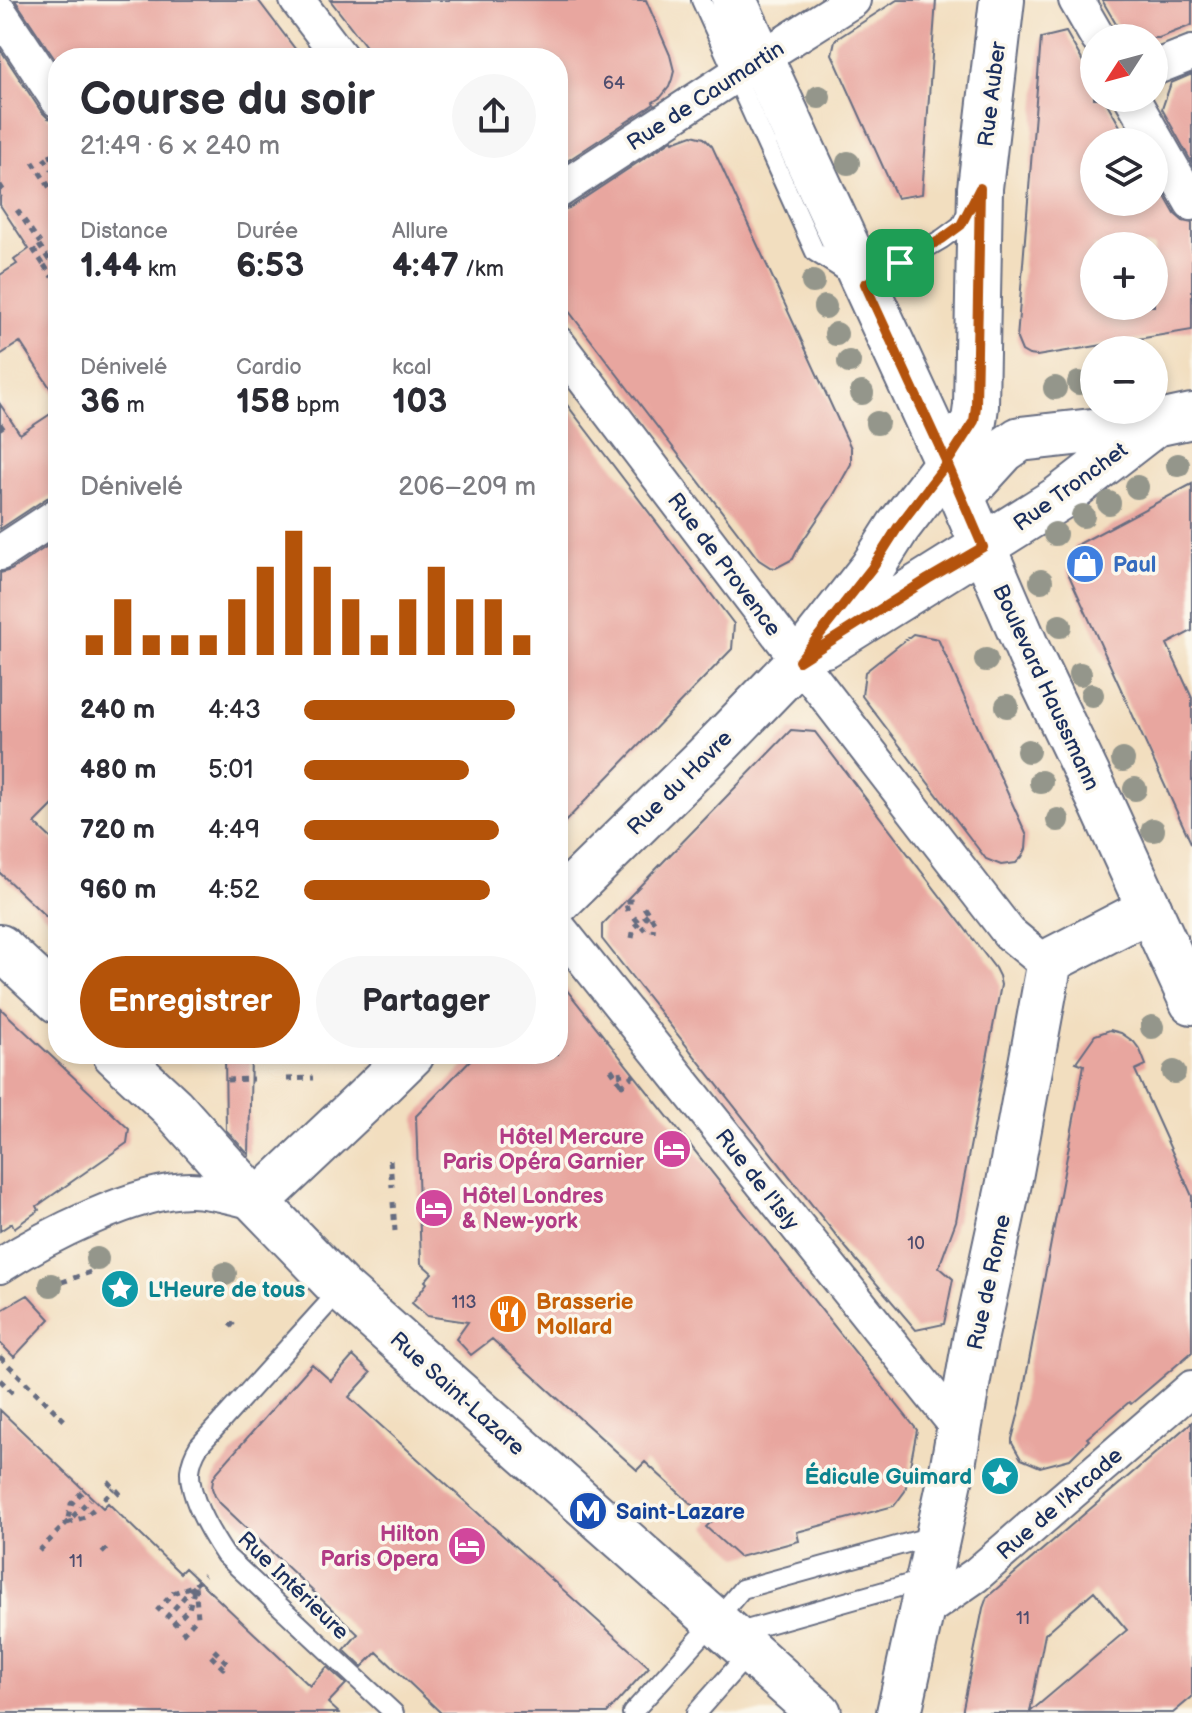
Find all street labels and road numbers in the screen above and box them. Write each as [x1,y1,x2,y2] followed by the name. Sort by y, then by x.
[622,35,789,157] street label: Rue de Caumartin
[973,39,1012,148] street label: Rue Auber
[1009,437,1133,538] street label: Rue Tronchet
[661,488,787,642] street label: Rue de Provence
[986,580,1105,795] street label: Boulevard Haussmann
[622,725,738,841] street label: Rue du Havre
[709,1124,805,1236] street label: Rue de l'Isly
[962,1212,1017,1353] street label: Rue de Rome
[384,1326,530,1462] street label: Rue Saint-Lazare
[992,1442,1128,1566] street label: Rue de l'Arcade
[232,1526,354,1646] street label: Rue Intérieure

